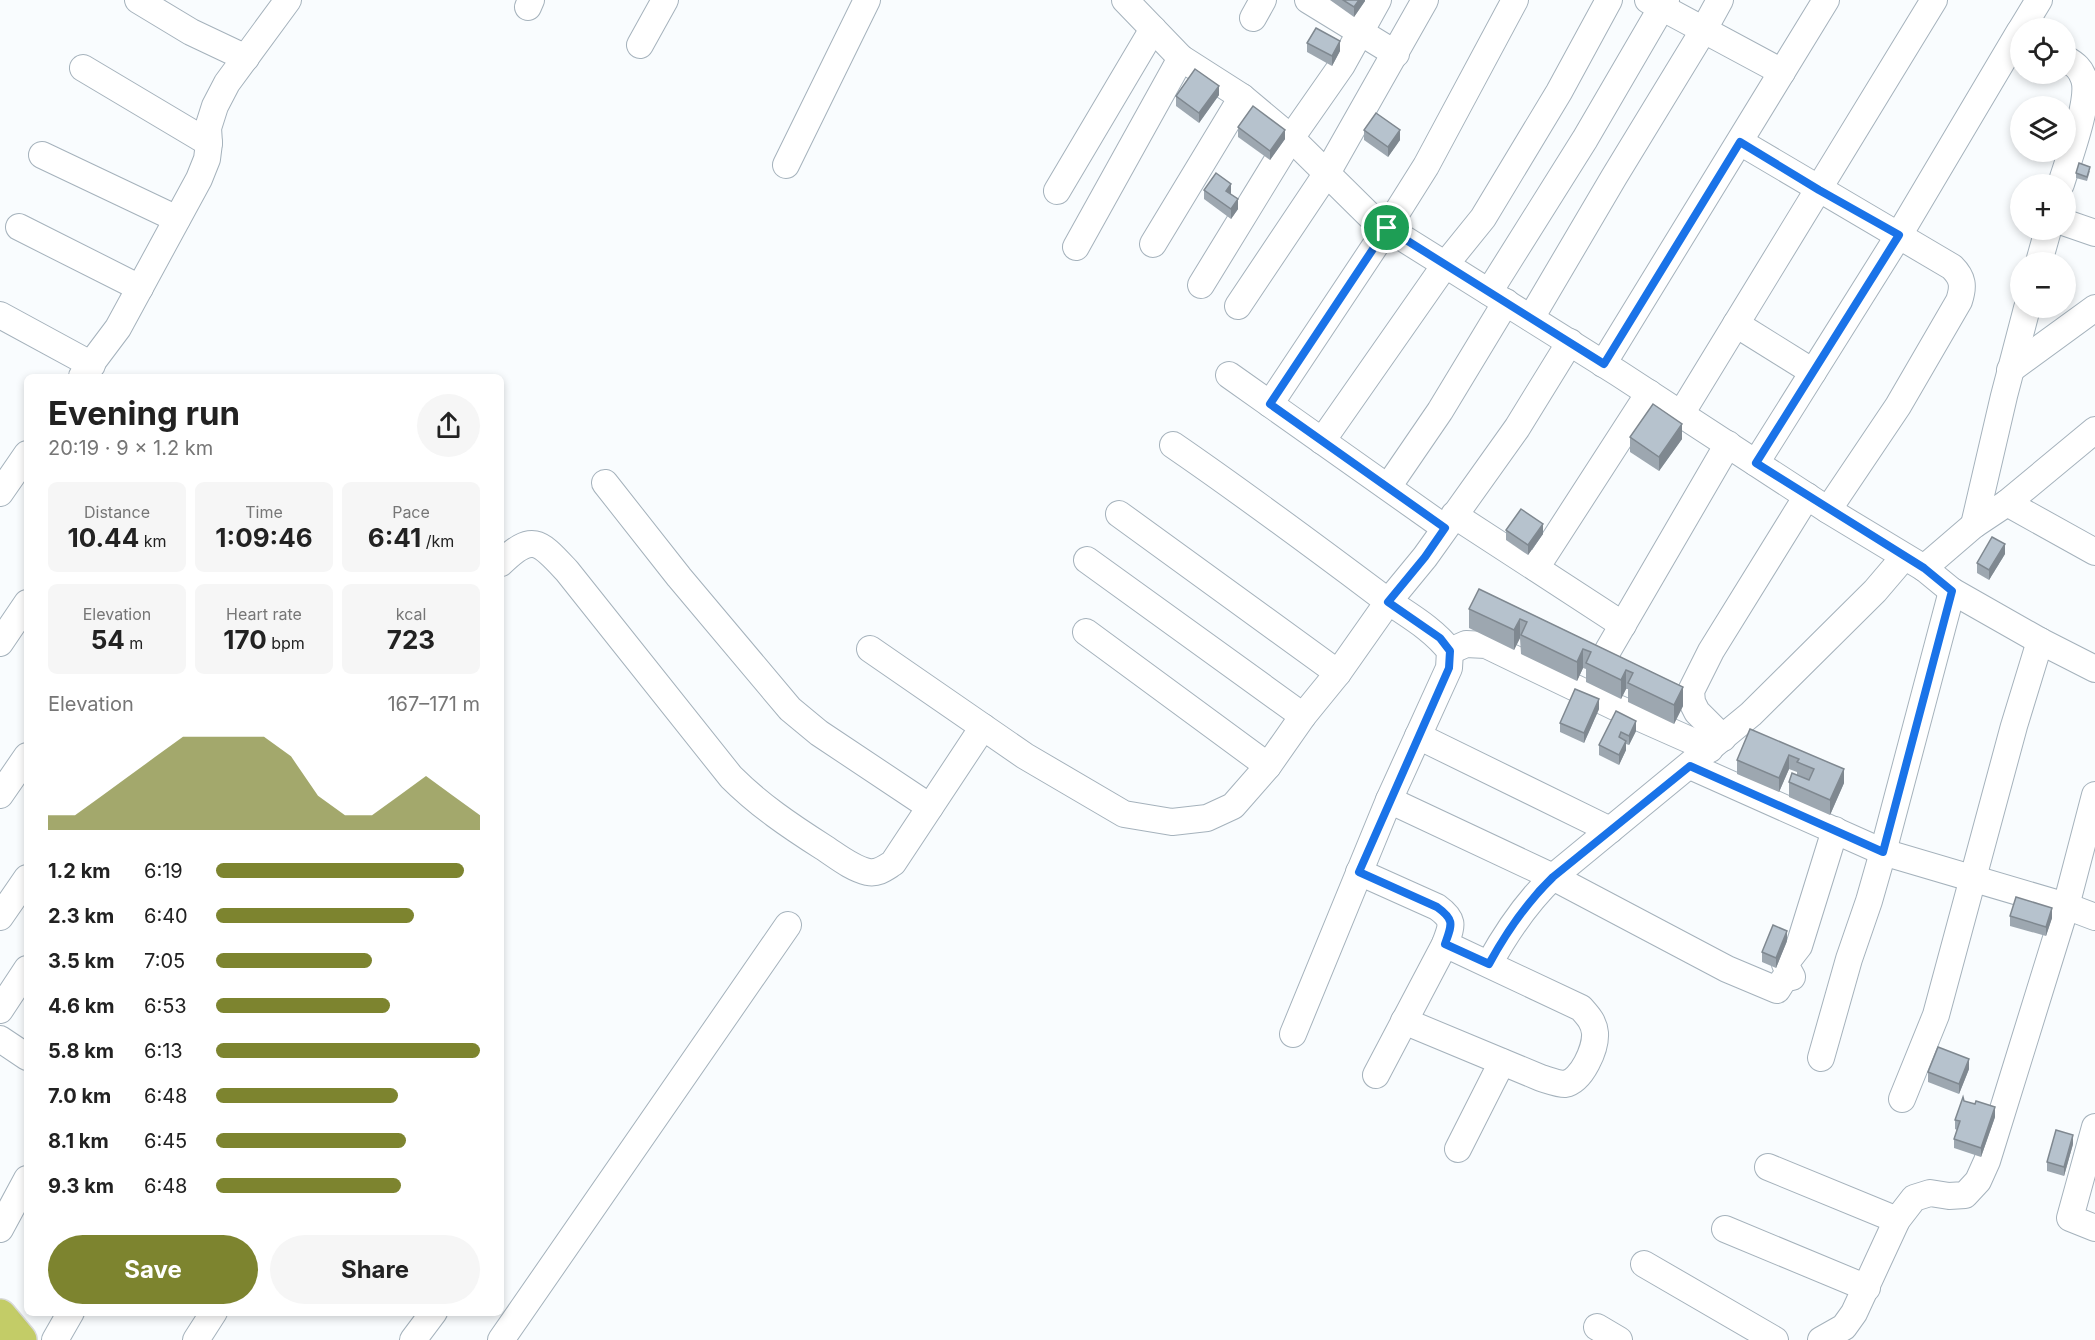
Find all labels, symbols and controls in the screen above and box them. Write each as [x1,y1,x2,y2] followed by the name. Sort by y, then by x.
[2010,18,2076,318] map controls
[2010,18,2076,84] button: locate
[2010,96,2076,162] button: layers
[2010,174,2076,240] button: +
[1361,202,1412,253] pin
[1370,211,1403,244] icon: arrive
[2010,252,2076,318] button: −
[48,393,240,433] text: Evening run
[417,394,480,457] button: share
[48,436,213,460] text: 20:19 · 9 × 1.2 km
[84,502,150,522] text: Distance
[245,502,283,522] text: Time
[392,502,430,522] text: Pace
[67,522,139,553] text: 10.44
[215,522,313,553] text: 1:09:46
[368,522,421,553] text: 6:41
[139,531,167,551] text: km
[421,531,454,551] text: /km
[83,604,151,624] text: Elevation
[226,604,302,624] text: Heart rate
[396,604,426,624] text: kcal
[91,624,125,655] text: 54
[223,624,267,655] text: 170
[387,624,435,655] text: 723
[125,633,143,653] text: m
[267,633,305,653] text: bpm
[48,692,134,716] text: Elevation
[387,692,480,716] text: 167–171 m
[48,859,111,883] text: 1.2 km
[144,859,183,883] text: 6:19
[48,904,114,928] text: 2.3 km
[144,904,188,928] text: 6:40
[48,949,114,973] text: 3.5 km
[144,949,185,973] text: 7:05
[48,994,115,1018] text: 4.6 km
[144,994,187,1018] text: 6:53
[48,1039,114,1063] text: 5.8 km
[144,1039,183,1063] text: 6:13
[48,1084,111,1108] text: 7.0 km
[144,1084,187,1108] text: 6:48
[48,1129,109,1153] text: 8.1 km
[144,1129,187,1153] text: 6:45
[48,1174,114,1198] text: 9.3 km
[144,1174,187,1198] text: 6:48
[48,1235,258,1304] button: Save
[270,1235,480,1304] button: Share

